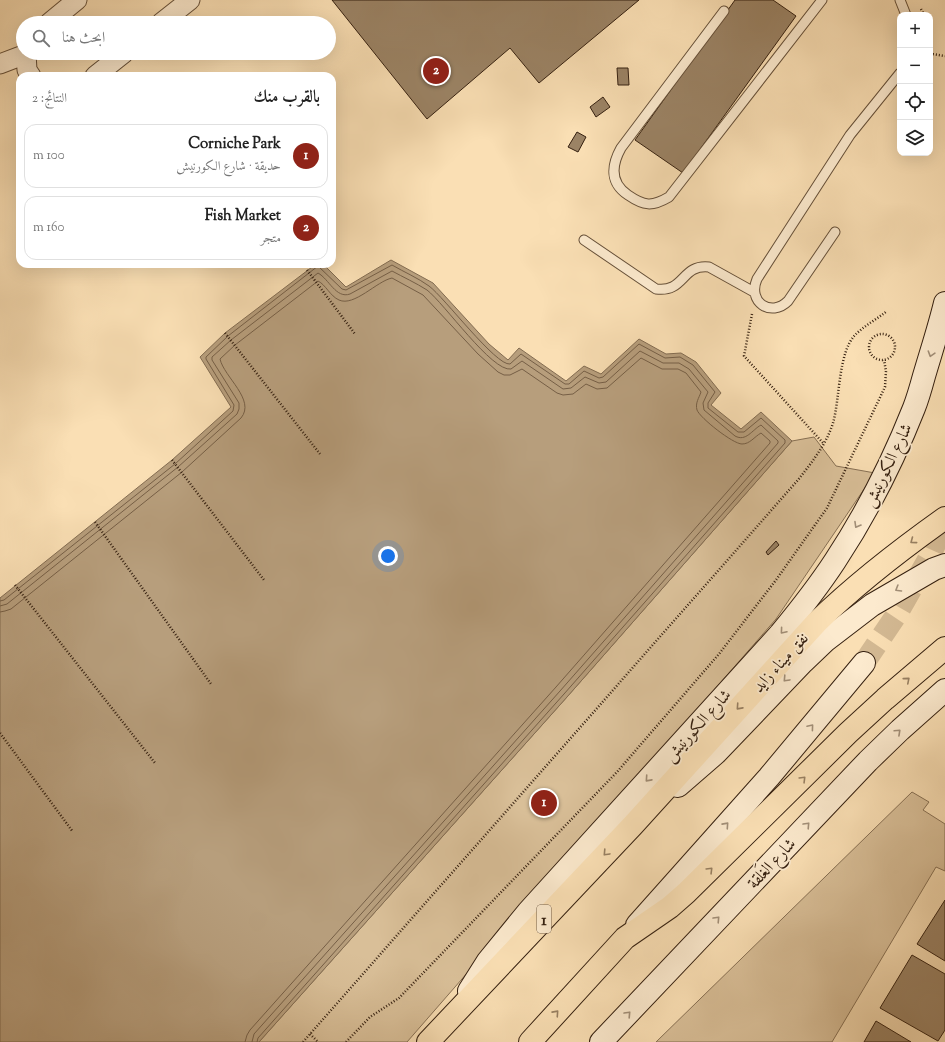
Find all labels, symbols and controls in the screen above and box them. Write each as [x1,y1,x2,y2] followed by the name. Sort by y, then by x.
[897,12,933,156] map controls
[897,12,933,48] button: +
[16,16,336,60] search box
[30,27,52,49] icon: search
[62,28,105,49] text: ابحث هنا
[897,48,933,84] button: −
[423,56,449,86] pin: 2
[897,84,933,120] button: locate
[254,86,320,110] text: بالقرب منك
[32,90,67,108] text: النتائج: 2
[897,120,933,156] button: layers
[188,134,281,155] text: Corniche Park
[33,147,65,165] text: 100 m
[304,147,308,165] text: 1
[176,158,281,176] text: حديقة · شارع الكورنيش
[205,206,281,227] text: Fish Market
[33,219,64,237] text: 160 m
[303,219,309,237] text: 2
[260,230,281,248] text: متجر
[927,351,936,358] one-way arrow
[858,420,920,512] street label: شارع الكورنيش
[854,521,862,528] one-way arrow
[911,536,918,543] one-way arrow
[378,546,398,566] your location
[895,585,902,592] one-way arrow
[780,626,787,634] one-way arrow
[748,628,815,699] street label: نفق ميناء زايد
[784,674,791,682] one-way arrow
[902,677,910,684] one-way arrow
[659,684,738,768] street label: شارع الكورنيش
[736,703,743,710] one-way arrow
[806,724,813,731] one-way arrow
[893,729,901,737] one-way arrow
[646,774,653,782] one-way arrow
[798,776,806,784] one-way arrow
[531,788,557,818] pin: 1
[802,822,810,830] one-way arrow
[721,823,728,830] one-way arrow
[741,832,802,895] street label: شارع الغَلقة
[604,848,611,856] one-way arrow
[705,867,713,875] one-way arrow
[537,905,551,933] road number: 1
[713,916,720,924] one-way arrow
[552,1010,559,1018] one-way arrow
[623,1011,631,1019] one-way arrow

